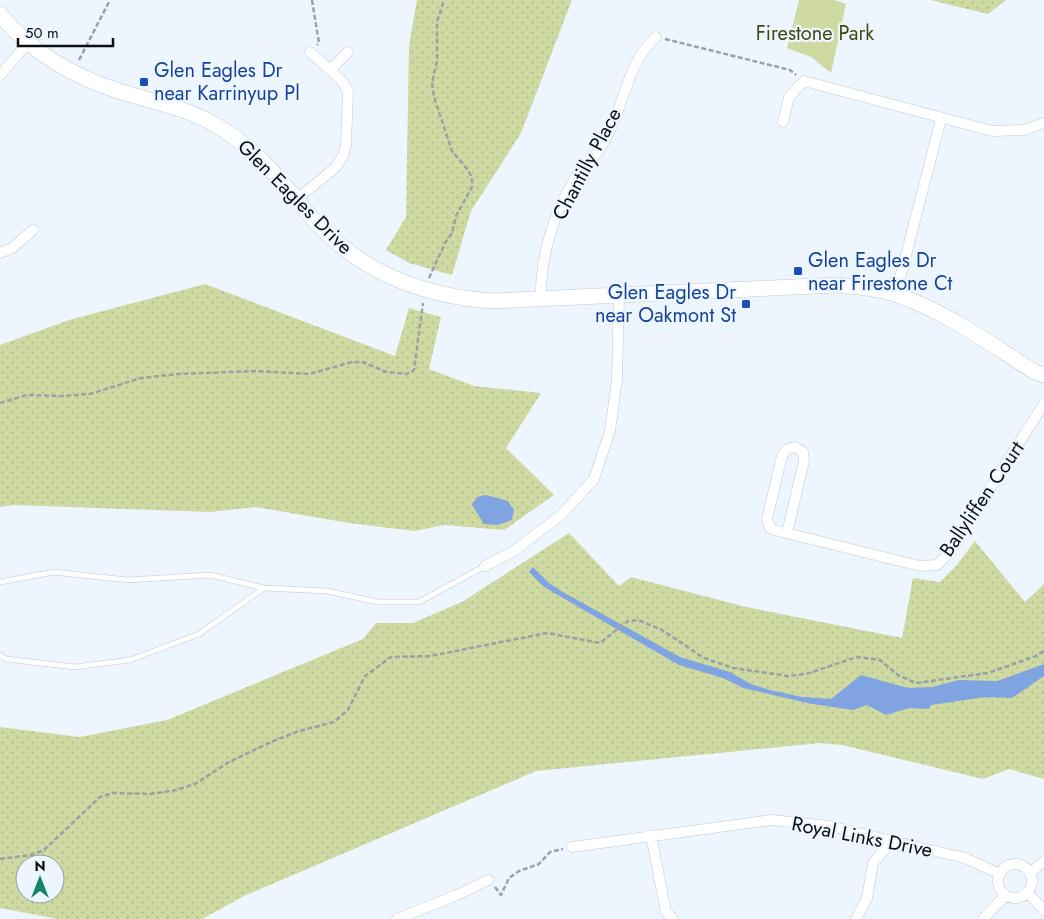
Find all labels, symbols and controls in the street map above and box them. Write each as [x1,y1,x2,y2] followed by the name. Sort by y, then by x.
[18,15,112,47] scale bar
[756,19,874,48] park label: Firestone Park
[25,22,59,44] text: 50 m
[154,56,300,108] place label: Glen Eagles Dr near Karrinyup Pl
[138,76,150,88] marker: Glen Eagles Dr near Karrinyup Pl
[545,103,629,225] street label: Chantilly Place
[231,133,359,261] street label: Glen Eagles Drive
[808,246,953,298] place label: Glen Eagles Dr near Firestone Ct
[792,265,804,277] marker: Glen Eagles Dr near Firestone Ct
[595,278,736,330] place label: Glen Eagles Dr near Oakmont St
[740,298,752,310] marker: Glen Eagles Dr near Oakmont St
[933,435,1031,562] street label: Ballyliffen Court
[789,809,935,865] street label: Royal Links Drive
[15,854,65,904] north arrow
[34,856,46,876] text: N

